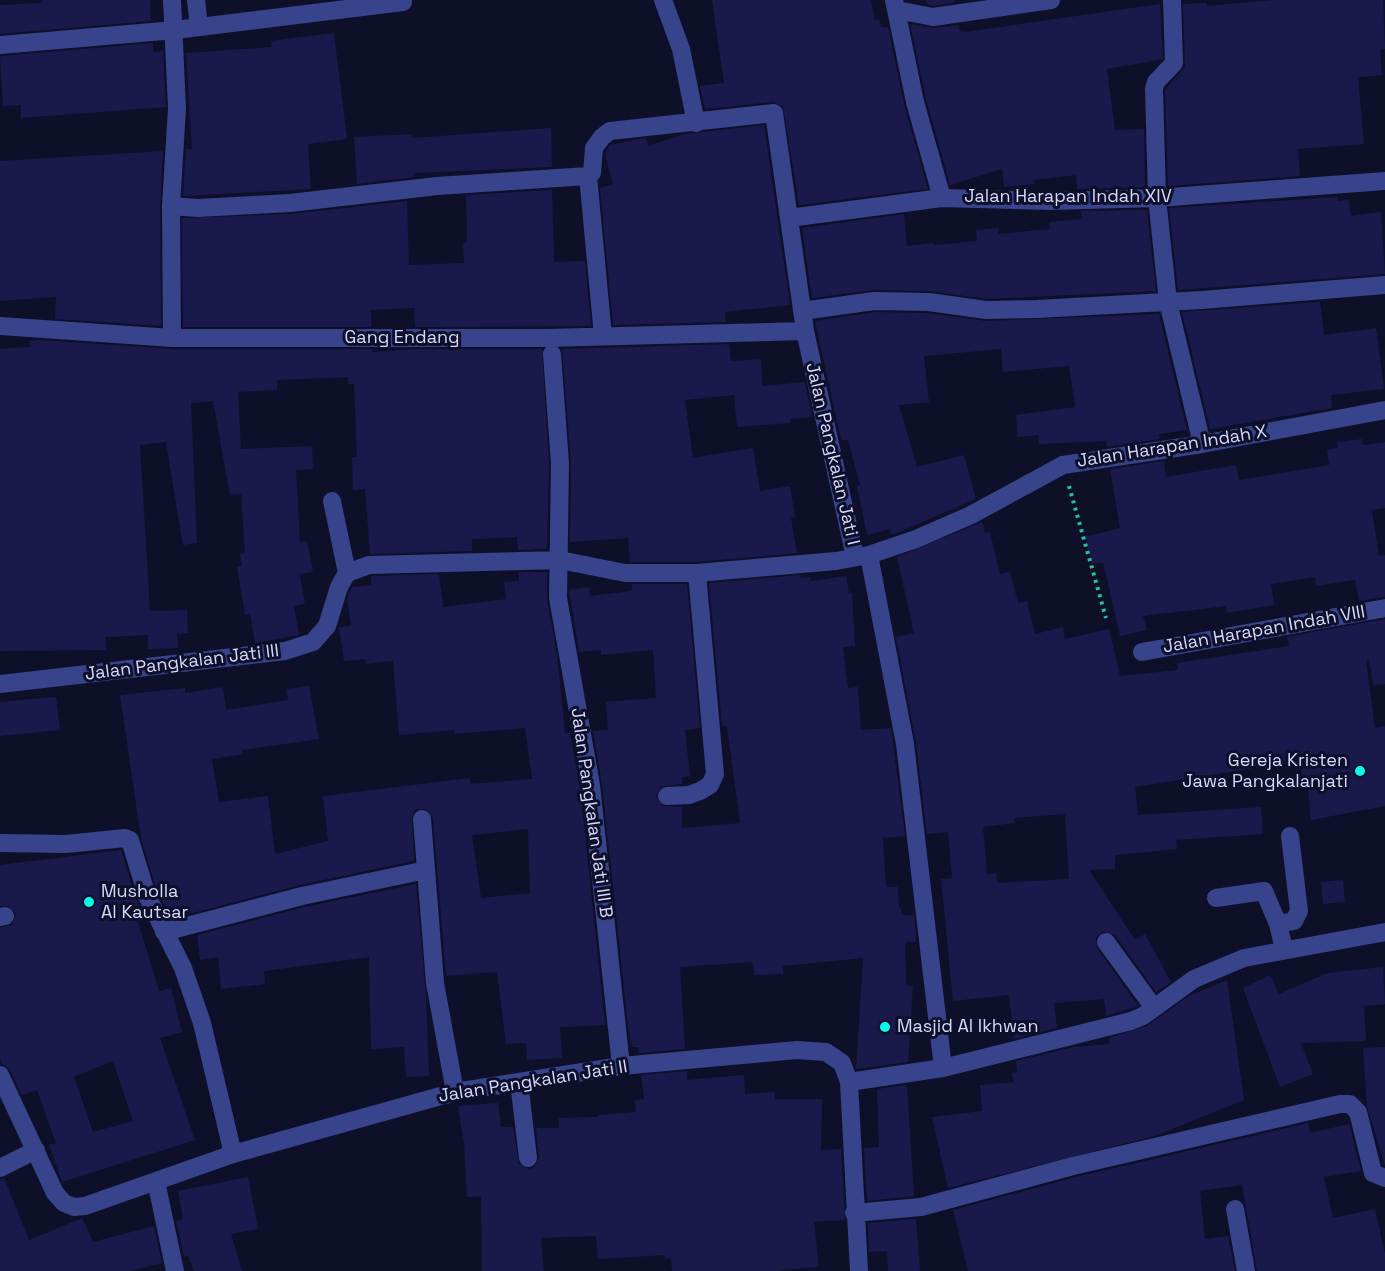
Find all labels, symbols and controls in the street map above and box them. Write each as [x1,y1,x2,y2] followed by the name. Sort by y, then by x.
[964,186,1172,208] street label: Jalan Harapan Indah XIV
[344,327,460,349] street label: Gang Endang
[800,361,864,547] street label: Jalan Pangkalan Jati I
[1075,421,1269,473] street label: Jalan Harapan Indah X
[1161,602,1367,658] street label: Jalan Harapan Indah VIII
[84,640,280,686] street label: Jalan Pangkalan Jati III
[566,707,616,919] street label: Jalan Pangkalan Jati III B
[1182,750,1348,792] place label: Gereja Kristen Jawa Pangkalanjati
[1353,764,1367,778] marker: Gereja Kristen Jawa Pangkalanjati
[101,881,188,924] place label: Musholla Al Kautsar
[82,895,96,909] marker: Musholla Al Kautsar
[897,1016,1038,1038] place label: Masjid Al Ikhwan
[878,1020,892,1034] marker: Masjid Al Ikhwan
[437,1056,629,1108] street label: Jalan Pangkalan Jati II

